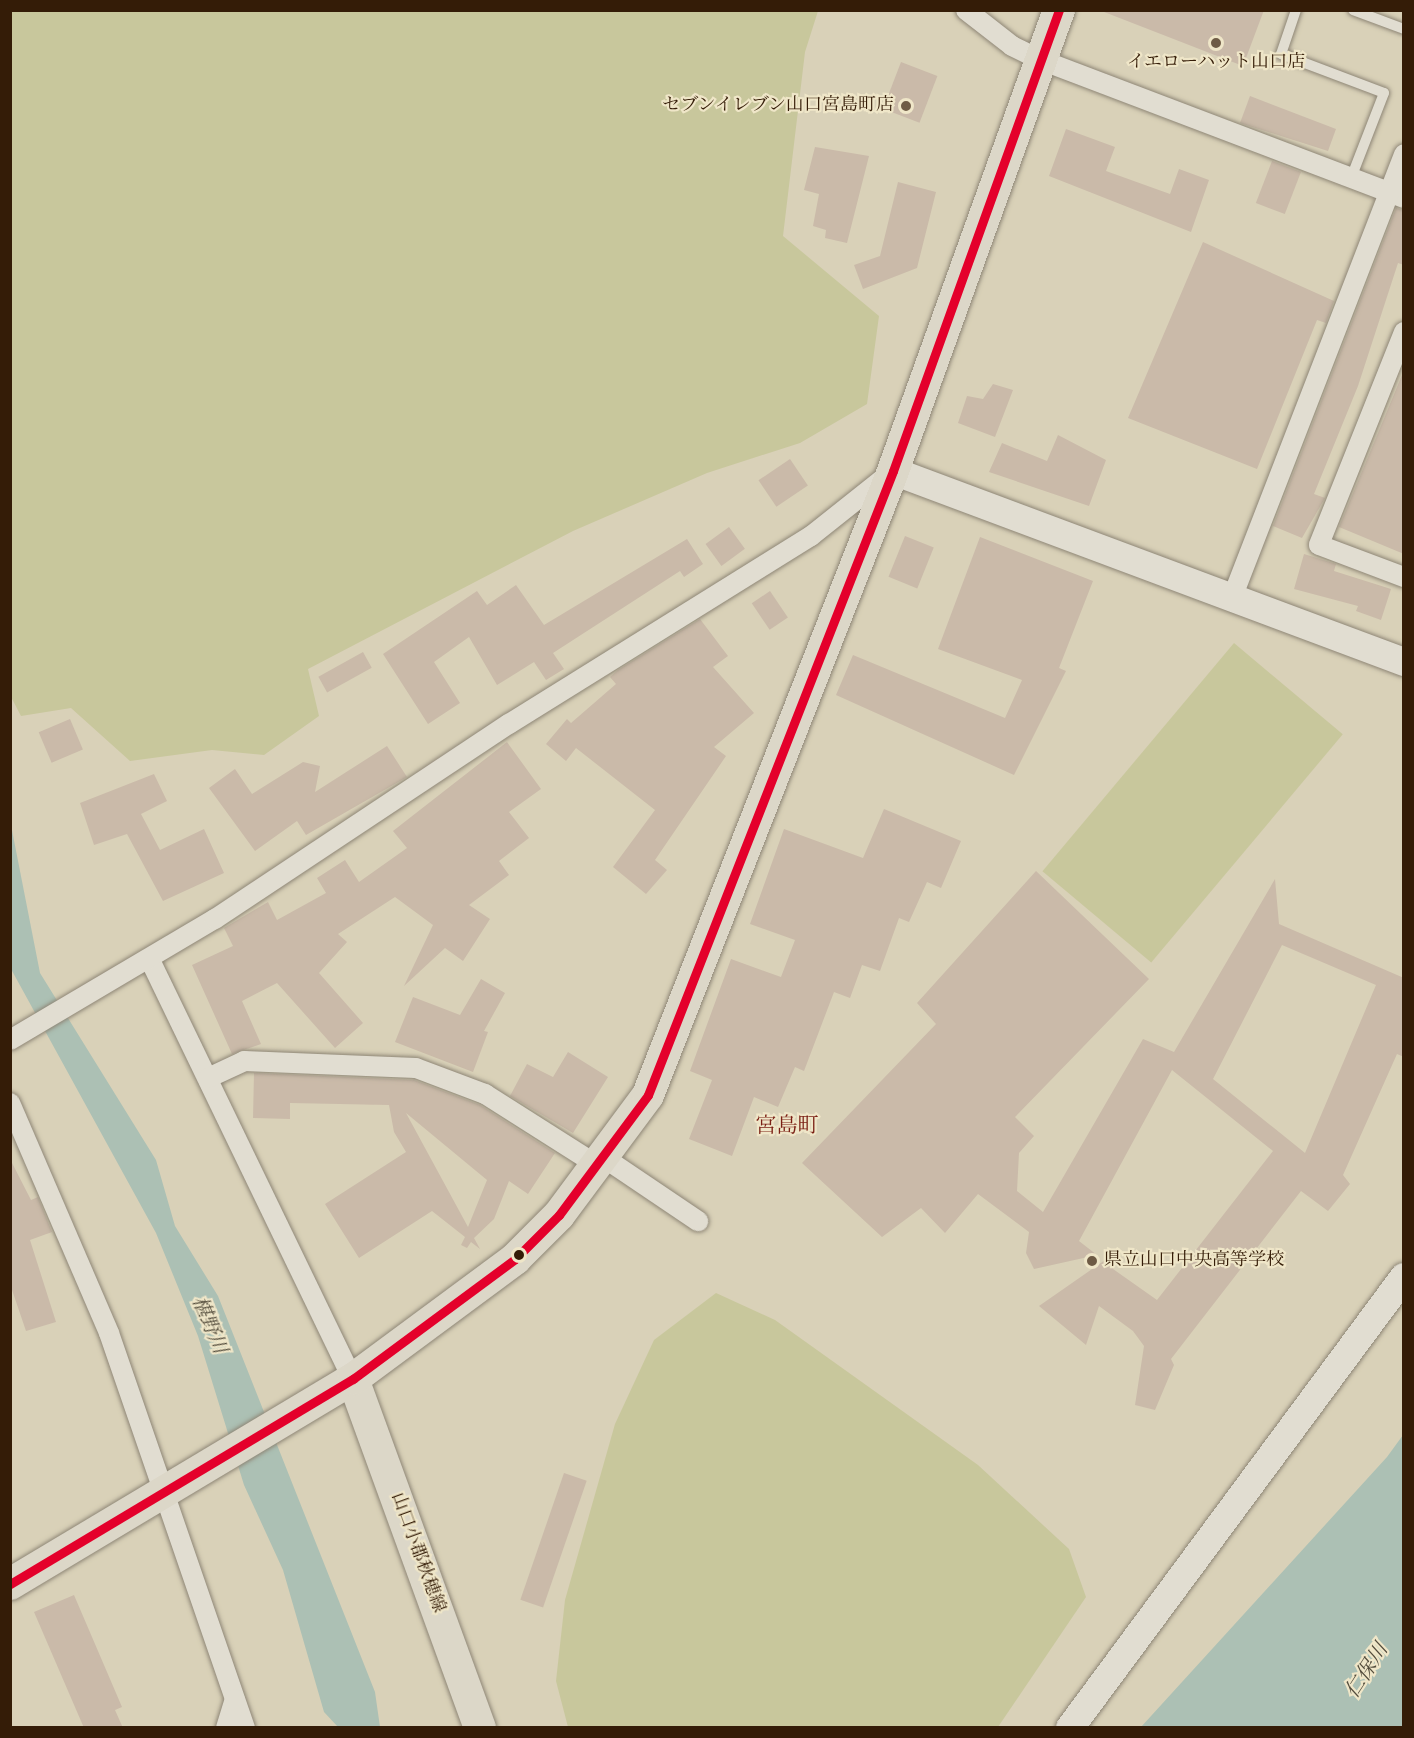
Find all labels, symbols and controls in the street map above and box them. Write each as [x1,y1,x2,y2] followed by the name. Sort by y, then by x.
[1209,36,1223,50] marker: イエローハット山口店
[1126,52,1306,74] place label: イエローハット山口店
[660,95,894,117] place label: セブンイレブン山口宮島町店
[899,99,913,113] marker: セブンイレブン山口宮島町店
[756,1114,818,1140] district label: 宮島町
[513,1249,525,1261] unlabelled marker
[1104,1250,1284,1272] place label: 県立山口中央高等学校
[1085,1254,1099,1268] marker: 県立山口中央高等学校
[186,1293,232,1357] water label: 椹野川
[385,1490,449,1616] street label: 山口小郡秋穂線
[1341,1639,1393,1703] water label: 仁保川

